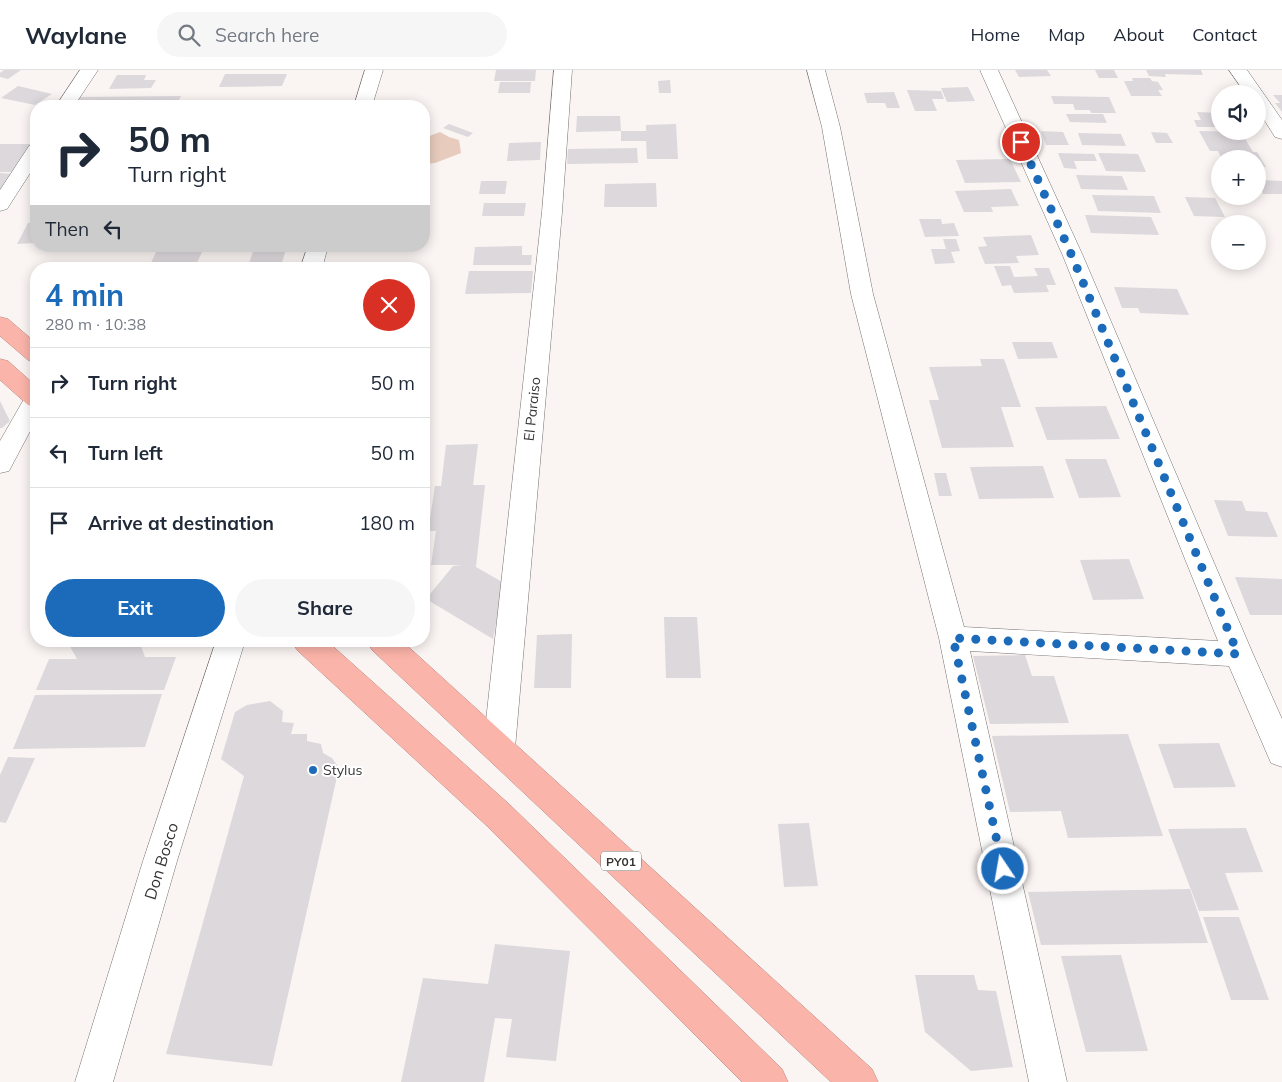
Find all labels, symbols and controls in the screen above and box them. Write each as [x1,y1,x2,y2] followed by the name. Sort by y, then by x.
[157,12,507,57] search box
[25,20,127,50] text: Waylane
[175,21,203,49] icon: search
[215,23,319,47] text: Search here
[970,23,1020,46] text: Home
[1048,23,1085,46] text: Map
[1113,23,1164,46] text: About
[1192,23,1257,46] text: Contact
[1211,85,1266,270] map controls
[1211,85,1266,140] button: sound
[128,117,211,161] text: 50 m
[45,120,110,185] icon: right
[1000,121,1042,163] pin
[1007,128,1035,156] icon: arrive
[1211,150,1266,205] button: +
[128,160,226,188] text: Turn right
[99,215,127,243] icon: left
[1211,215,1266,270] button: −
[45,217,89,241] text: Then
[45,276,124,314] text: 4 min
[363,279,415,331] button: close
[45,314,146,334] text: 280 m · 10:38
[45,369,73,397] icon: right
[88,371,177,395] text: Turn right
[371,371,415,395] text: 50 m
[520,376,544,442] street label: El Paraiso
[45,439,73,467] icon: left
[88,441,163,465] text: Turn left
[371,441,415,465] text: 50 m
[45,509,73,537] icon: arrive
[88,511,274,535] text: Arrive at destination
[359,511,415,535] text: 180 m
[45,579,225,637] button: Exit
[235,579,415,637] button: Share
[323,761,363,779] place label: Stylus
[307,764,319,776] marker: Stylus
[140,820,182,902] street label: Don Bosco
[976,842,1028,894] position arrow
[601,851,641,870] road number: PY01

